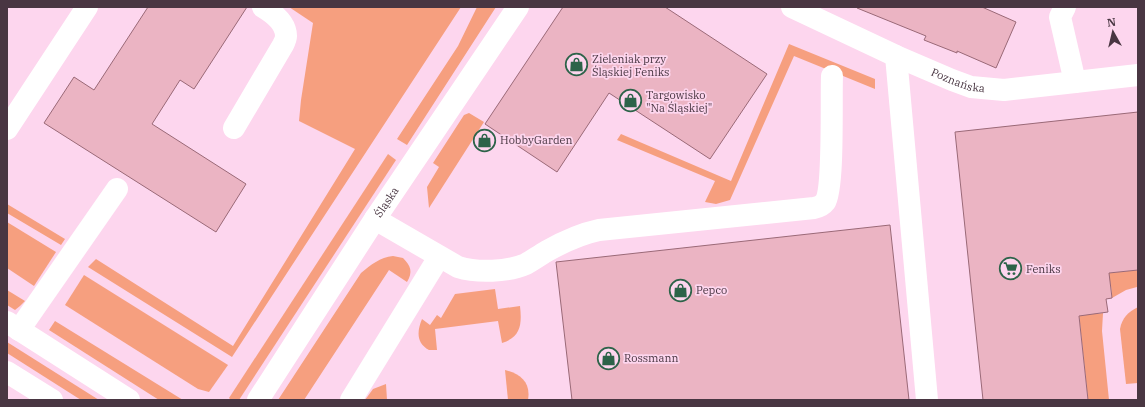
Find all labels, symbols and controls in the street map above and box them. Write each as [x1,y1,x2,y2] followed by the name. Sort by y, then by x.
[1093,12,1133,52] north arrow
[1106,15,1117,30] text: N
[563,52,589,78] shop icon: Zieleniak przy Śląskiej Feniks
[592,52,669,79] place label: Zieleniak przy Śląskiej Feniks
[929,65,986,95] street label: Poznańska
[618,88,644,114] shop icon: Targowisko "Na Śląskiej"
[646,88,712,115] place label: Targowisko "Na Śląskiej"
[472,127,498,153] shop icon: HobbyGarden
[500,133,573,147] place label: HobbyGarden
[371,184,402,220] street label: Śląska
[997,256,1023,282] supermarket icon: Feniks
[1026,262,1061,276] place label: Feniks
[667,277,693,303] shop icon: Pepco
[696,283,727,297] place label: Pepco
[596,345,622,371] shop icon: Rossmann
[624,351,679,365] place label: Rossmann

